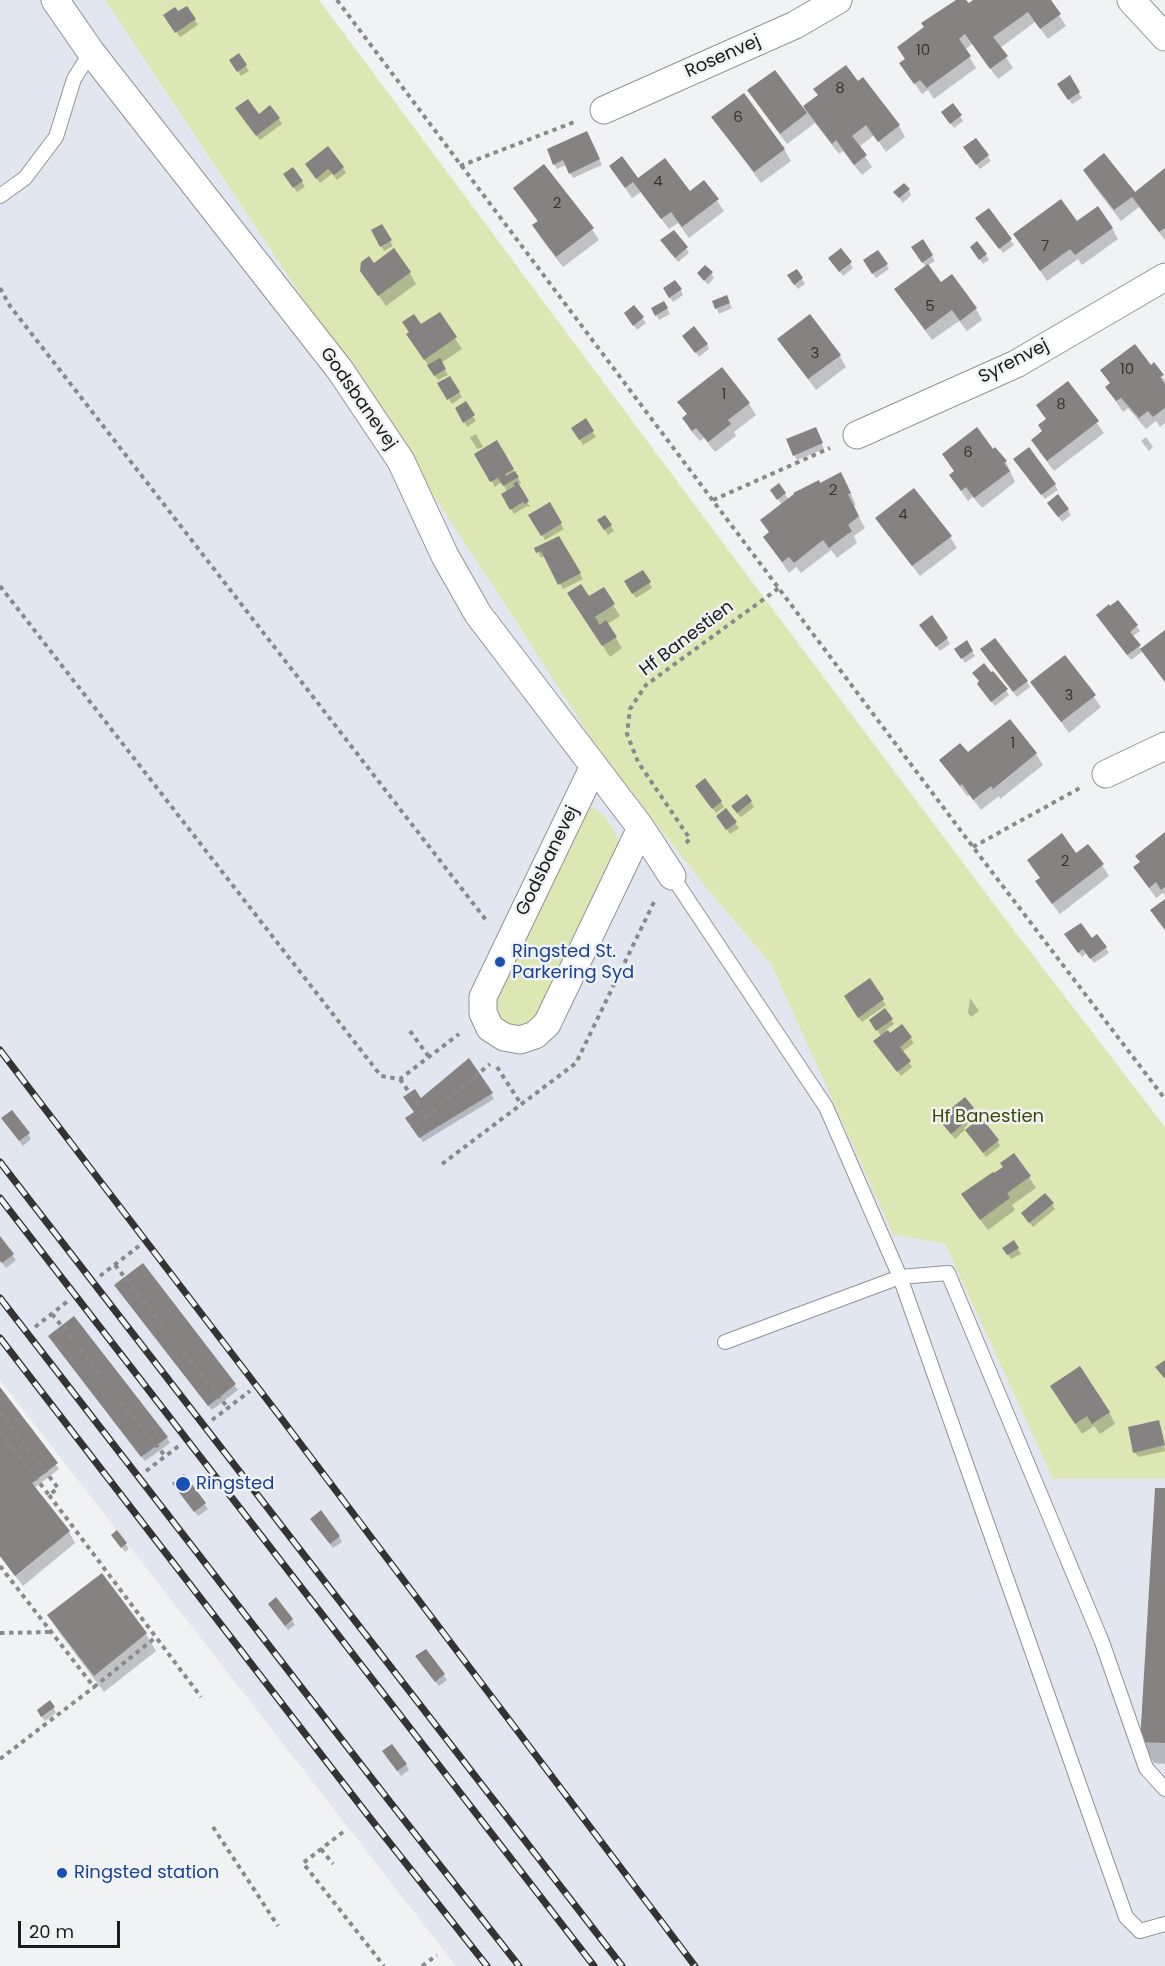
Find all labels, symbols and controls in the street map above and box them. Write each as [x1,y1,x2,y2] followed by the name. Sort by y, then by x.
[682,31,764,83] street label: Rosenvej
[916,42,930,60] house number: 10
[835,80,845,98] house number: 8
[733,109,743,127] house number: 6
[653,173,663,191] house number: 4
[553,195,561,213] house number: 2
[1041,238,1049,256] house number: 7
[925,298,935,316] house number: 5
[975,335,1053,389] street label: Syrenvej
[315,344,401,454] street label: Godsbanevej
[811,345,819,363] house number: 3
[1120,361,1134,379] house number: 10
[722,386,726,404] house number: 1
[1056,396,1066,414] house number: 8
[963,444,973,462] house number: 6
[829,482,837,500] house number: 2
[898,506,908,524] house number: 4
[636,597,738,681] street label: Hf Banestien
[1065,687,1073,705] house number: 3
[1011,735,1015,753] house number: 1
[512,802,584,920] street label: Godsbanevej
[1061,853,1069,871] house number: 2
[512,941,634,984] place label: Ringsted St. Parkering Syd
[493,955,507,969] marker: Ringsted St. Parkering Syd
[932,1106,1044,1128] park label: Hf Banestien
[196,1473,274,1495] place label: Ringsted
[174,1475,192,1493] marker: Ringsted
[74,1862,219,1884] place label: Ringsted station
[55,1866,69,1880] marker: Ringsted station
[21,1909,123,1947] scale bar
[29,1919,74,1944] text: 20 m

